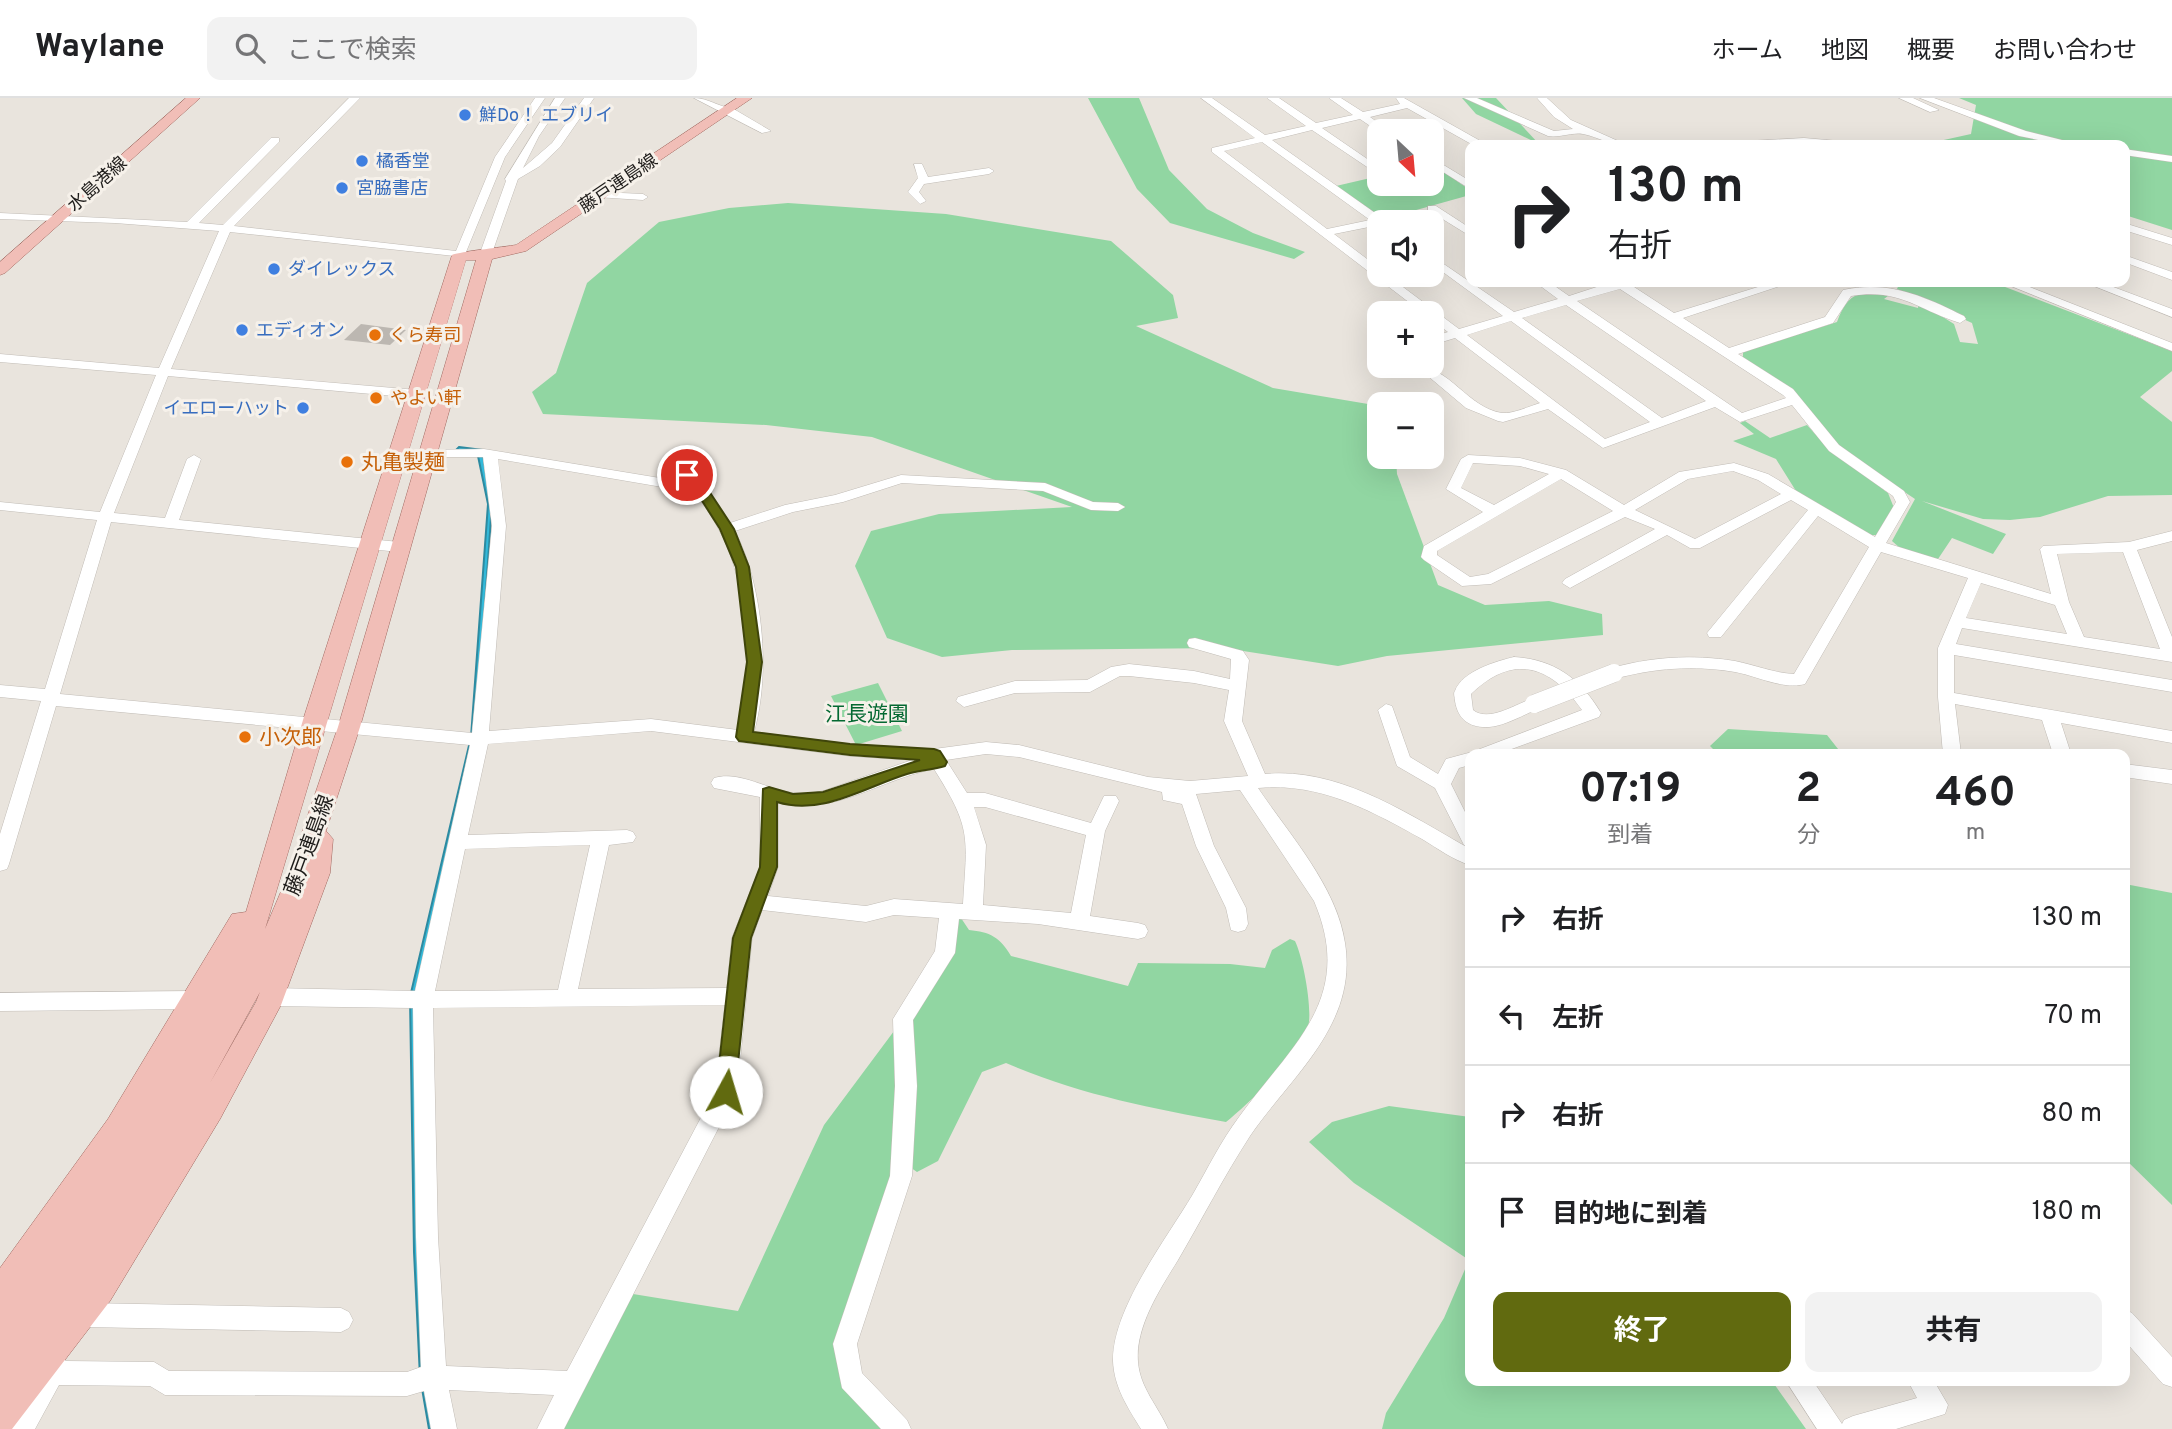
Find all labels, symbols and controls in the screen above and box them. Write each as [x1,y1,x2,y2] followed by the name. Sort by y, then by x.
[207,17,697,80] search box
[35,27,165,69] text: Waylane
[231,29,269,67] icon: search
[287,35,417,68] text: ここで検索
[1712,37,1783,67] text: ホーム
[1821,37,1869,67] text: 地図
[1907,37,1955,67] text: 概要
[1993,37,2137,67] text: お問い合わせ
[479,105,613,128] place label: 鮮Do！ エブリイ
[457,107,473,123] marker: 鮮Do！ エブリイ
[1367,119,1444,196] north arrow
[1367,119,1444,469] map controls
[575,150,663,219] street label: 藤戸連島線
[376,151,430,174] place label: 橘香堂
[64,152,132,218] street label: 水島港線
[354,153,370,169] marker: 橘香堂
[1608,158,1744,220] text: 130 m
[1493,168,1584,259] icon: right
[356,178,428,201] place label: 宮脇書店
[334,180,350,196] marker: 宮脇書店
[1367,210,1444,287] button: sound
[1608,228,1672,268] text: 右折
[288,259,395,282] place label: ダイレックス
[266,261,282,277] marker: ダイレックス
[1367,301,1444,378] button: +
[256,320,345,343] place label: エディオン
[234,322,250,338] marker: エディオン
[389,325,461,348] place label: くら寿司
[367,327,383,343] marker: くら寿司
[390,388,462,411] place label: やよい軒
[368,390,384,406] marker: やよい軒
[1367,392,1444,469] button: −
[164,398,289,421] place label: イエローハット
[295,400,311,416] marker: イエローハット
[657,445,717,505] pin
[361,450,445,477] place label: 丸亀製麺
[339,454,355,470] marker: 丸亀製麺
[668,456,706,494] icon: arrive
[825,702,909,729] park label: 江長遊園
[259,725,322,752] place label: 小次郎
[237,729,253,745] marker: 小次郎
[1579,764,1681,817] text: 07:19
[1796,764,1821,817] text: 2
[1935,768,2016,821] text: 460
[280,792,341,899] street label: 藤戸連島線
[1966,819,1985,848] text: m
[1607,822,1653,851] text: 到着
[1797,822,1820,851] text: 分
[1493,899,1531,937] icon: right
[2032,902,2102,935] text: 130 m
[1552,905,1604,938] text: 右折
[1493,997,1531,1035] icon: left
[2044,1000,2102,1033] text: 70 m
[1552,1003,1604,1036] text: 左折
[689,1055,763,1129] position arrow
[1493,1095,1531,1133] icon: right
[2042,1098,2102,1131] text: 80 m
[1552,1101,1604,1134] text: 右折
[1493,1193,1531,1231] icon: arrive
[2032,1196,2102,1229] text: 180 m
[1552,1199,1708,1232] text: 目的地に到着
[1493,1292,1791,1372] button: 終了
[1805,1292,2102,1372] button: 共有

